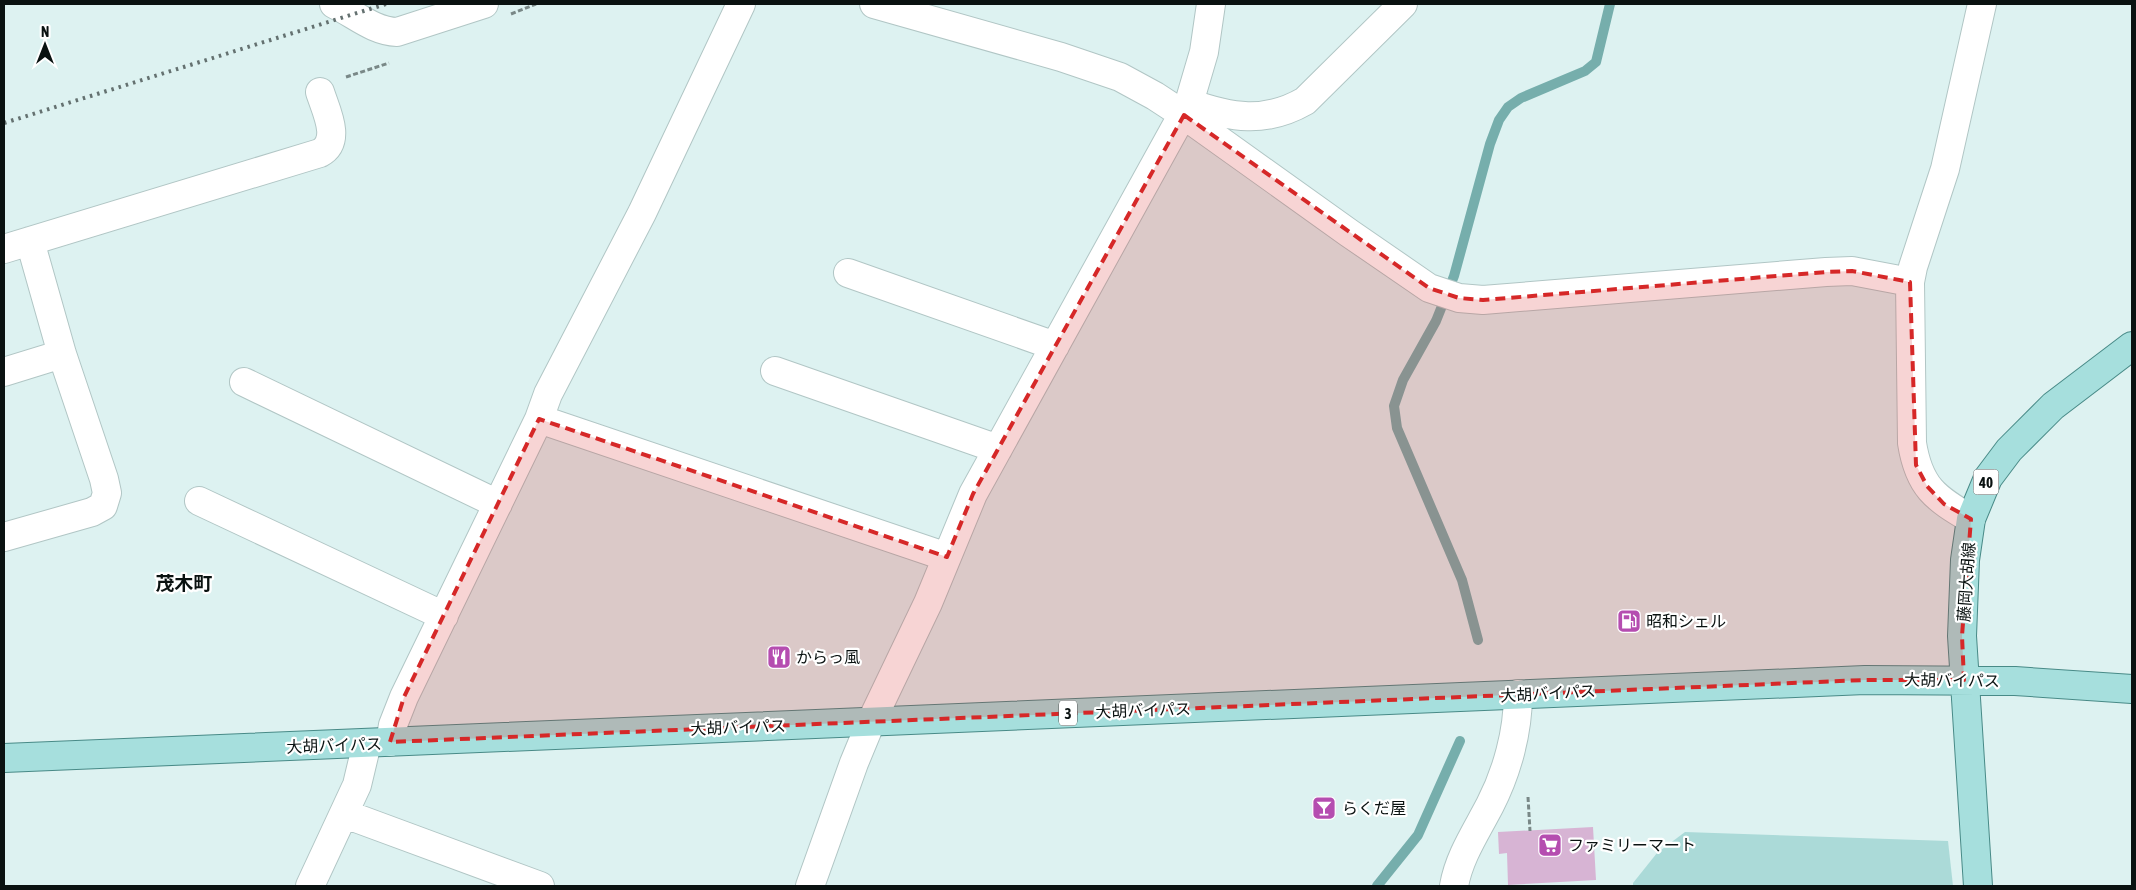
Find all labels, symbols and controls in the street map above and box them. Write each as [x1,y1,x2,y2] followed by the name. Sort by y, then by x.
[20,20,70,70] north arrow
[41,24,49,40] text: N
[1974,470,1998,494] road number: 40
[1954,541,1978,623] street label: 藤岡大胡線
[155,572,213,594] district label: 茂木町
[1616,608,1642,634] fuel station icon: 昭和シェル
[1646,612,1726,630] place label: 昭和シェル
[766,644,792,670] restaurant icon: からっ風
[796,648,860,666] place label: からっ風
[1904,670,2000,690] street label: 大胡バイパス
[1500,682,1596,704] street label: 大胡バイパス
[1095,699,1191,721] street label: 大胡バイパス
[1059,700,1077,726] road number: 3
[690,716,786,738] street label: 大胡バイパス
[286,734,382,756] street label: 大胡バイパス
[1311,795,1337,821] bar icon: らくだ屋
[1342,799,1406,817] place label: らくだ屋
[1537,832,1563,858] supermarket icon: ファミリーマート
[1568,836,1696,854] place label: ファミリーマート

